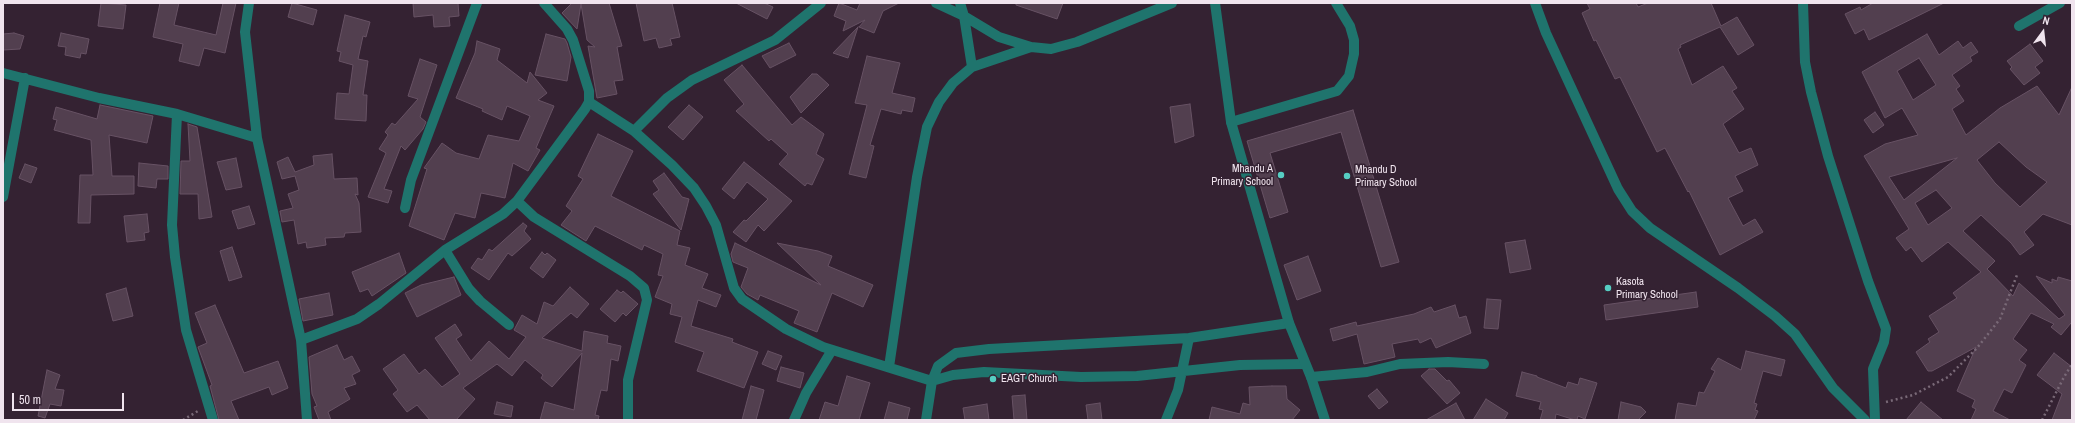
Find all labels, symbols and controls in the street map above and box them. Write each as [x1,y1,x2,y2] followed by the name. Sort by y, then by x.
[2023,12,2063,52] north arrow
[2041,13,2051,28] text: N
[1211,162,1273,188] place label: Mhandu A Primary School
[1355,163,1417,189] place label: Mhandu D Primary School
[1276,170,1286,180] marker: Mhandu A Primary School
[1342,171,1352,181] marker: Mhandu D Primary School
[1616,275,1678,301] place label: Kasota Primary School
[1603,283,1613,293] marker: Kasota Primary School
[1001,372,1057,386] place label: EAGT Church
[988,374,998,384] marker: EAGT Church
[14,385,126,411] scale bar
[19,392,41,408] text: 50 m

